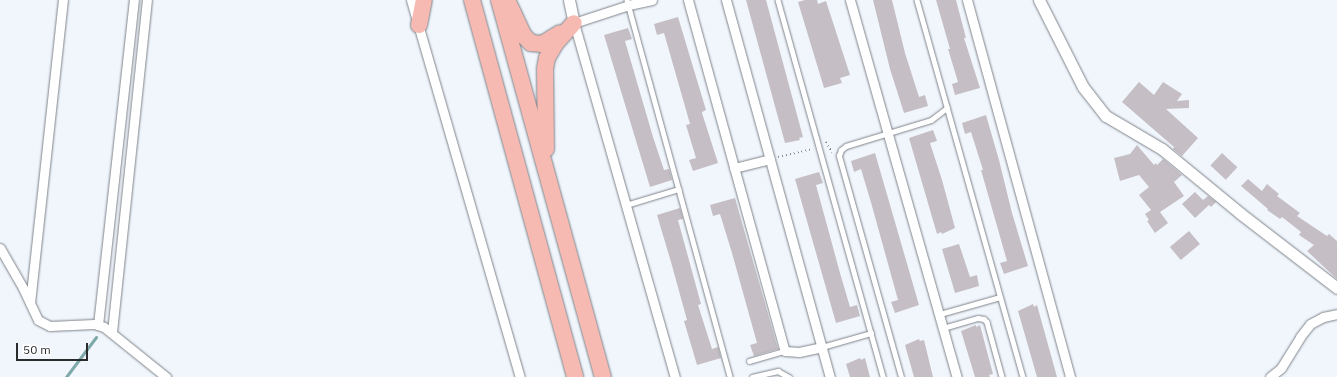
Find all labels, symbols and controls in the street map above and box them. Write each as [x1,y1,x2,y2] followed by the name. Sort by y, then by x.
[18,335,90,361] scale bar
[23,342,51,357] text: 50 m

